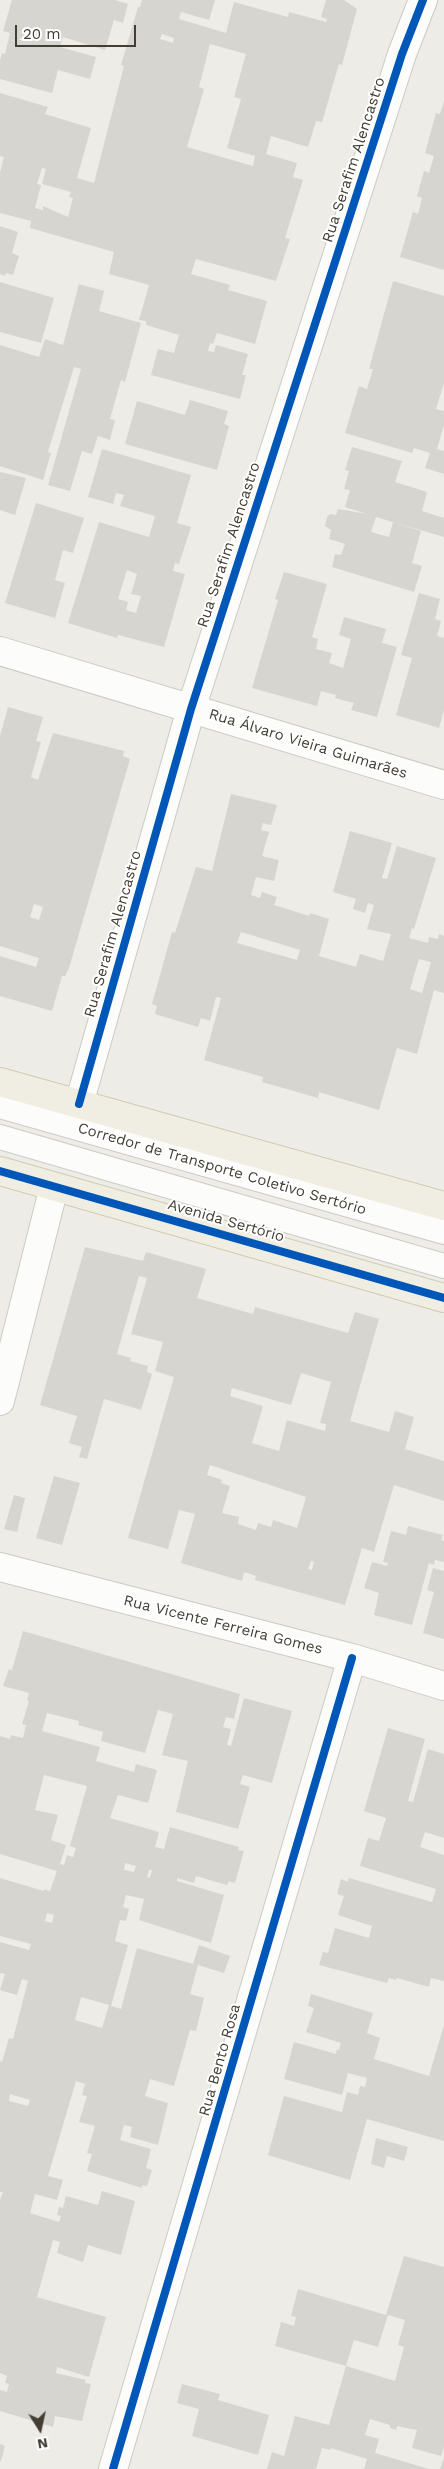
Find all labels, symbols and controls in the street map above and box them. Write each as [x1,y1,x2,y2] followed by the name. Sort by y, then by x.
[18,15,139,47] scale bar
[23,25,61,43] text: 20 m
[319,75,389,245] street label: Rua Serafim Alencastro
[194,460,264,630] street label: Rua Serafim Alencastro
[207,705,409,783] street label: Rua Álvaro Vieira Guimarães
[81,848,145,1020] street label: Rua Serafim Alencastro
[76,1119,368,1219] street label: Corredor de Transporte Coletivo Sertório
[166,1196,286,1246] street label: Avenida Sertório
[122,1592,324,1658] street label: Rua Vicente Ferreira Gomes
[195,2002,245,2118] street label: Rua Bento Rosa
[15,2404,65,2454] north arrow
[36,2435,49,2453] text: N

